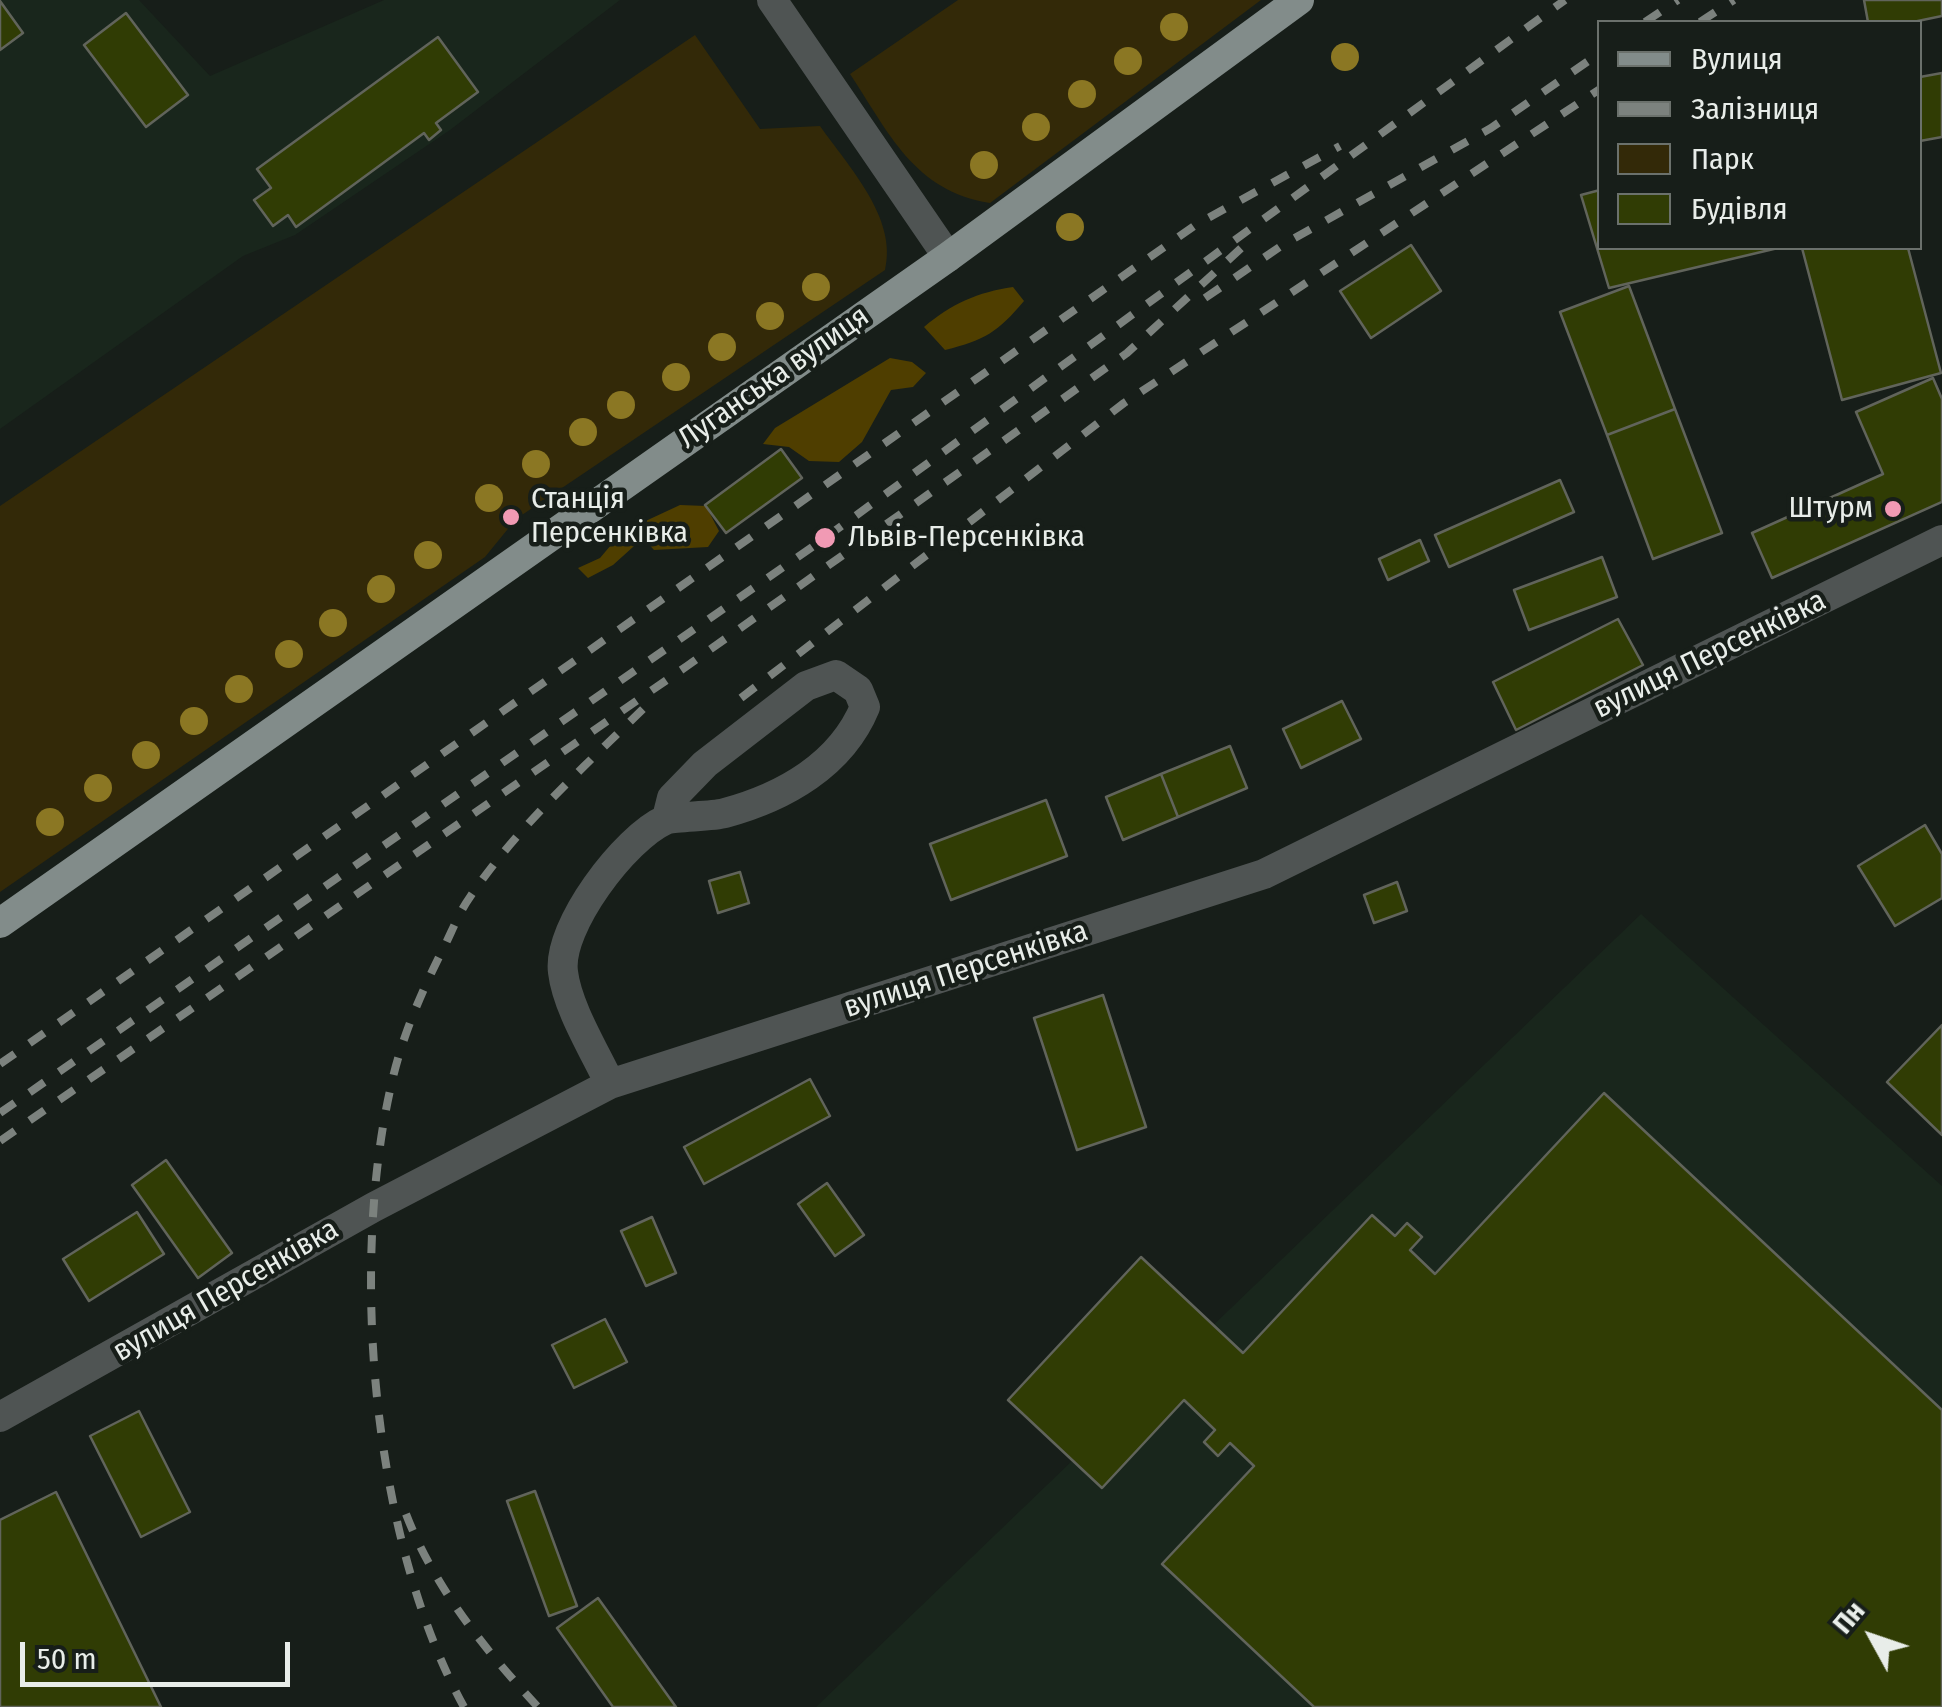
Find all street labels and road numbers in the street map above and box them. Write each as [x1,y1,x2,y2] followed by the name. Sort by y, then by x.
[672,299,876,457] street label: Луганська вулиця
[1588,583,1832,727] street label: вулиця Персенківка
[840,914,1092,1026] street label: вулиця Персенківка
[107,1212,345,1370] street label: вулиця Персенківка

